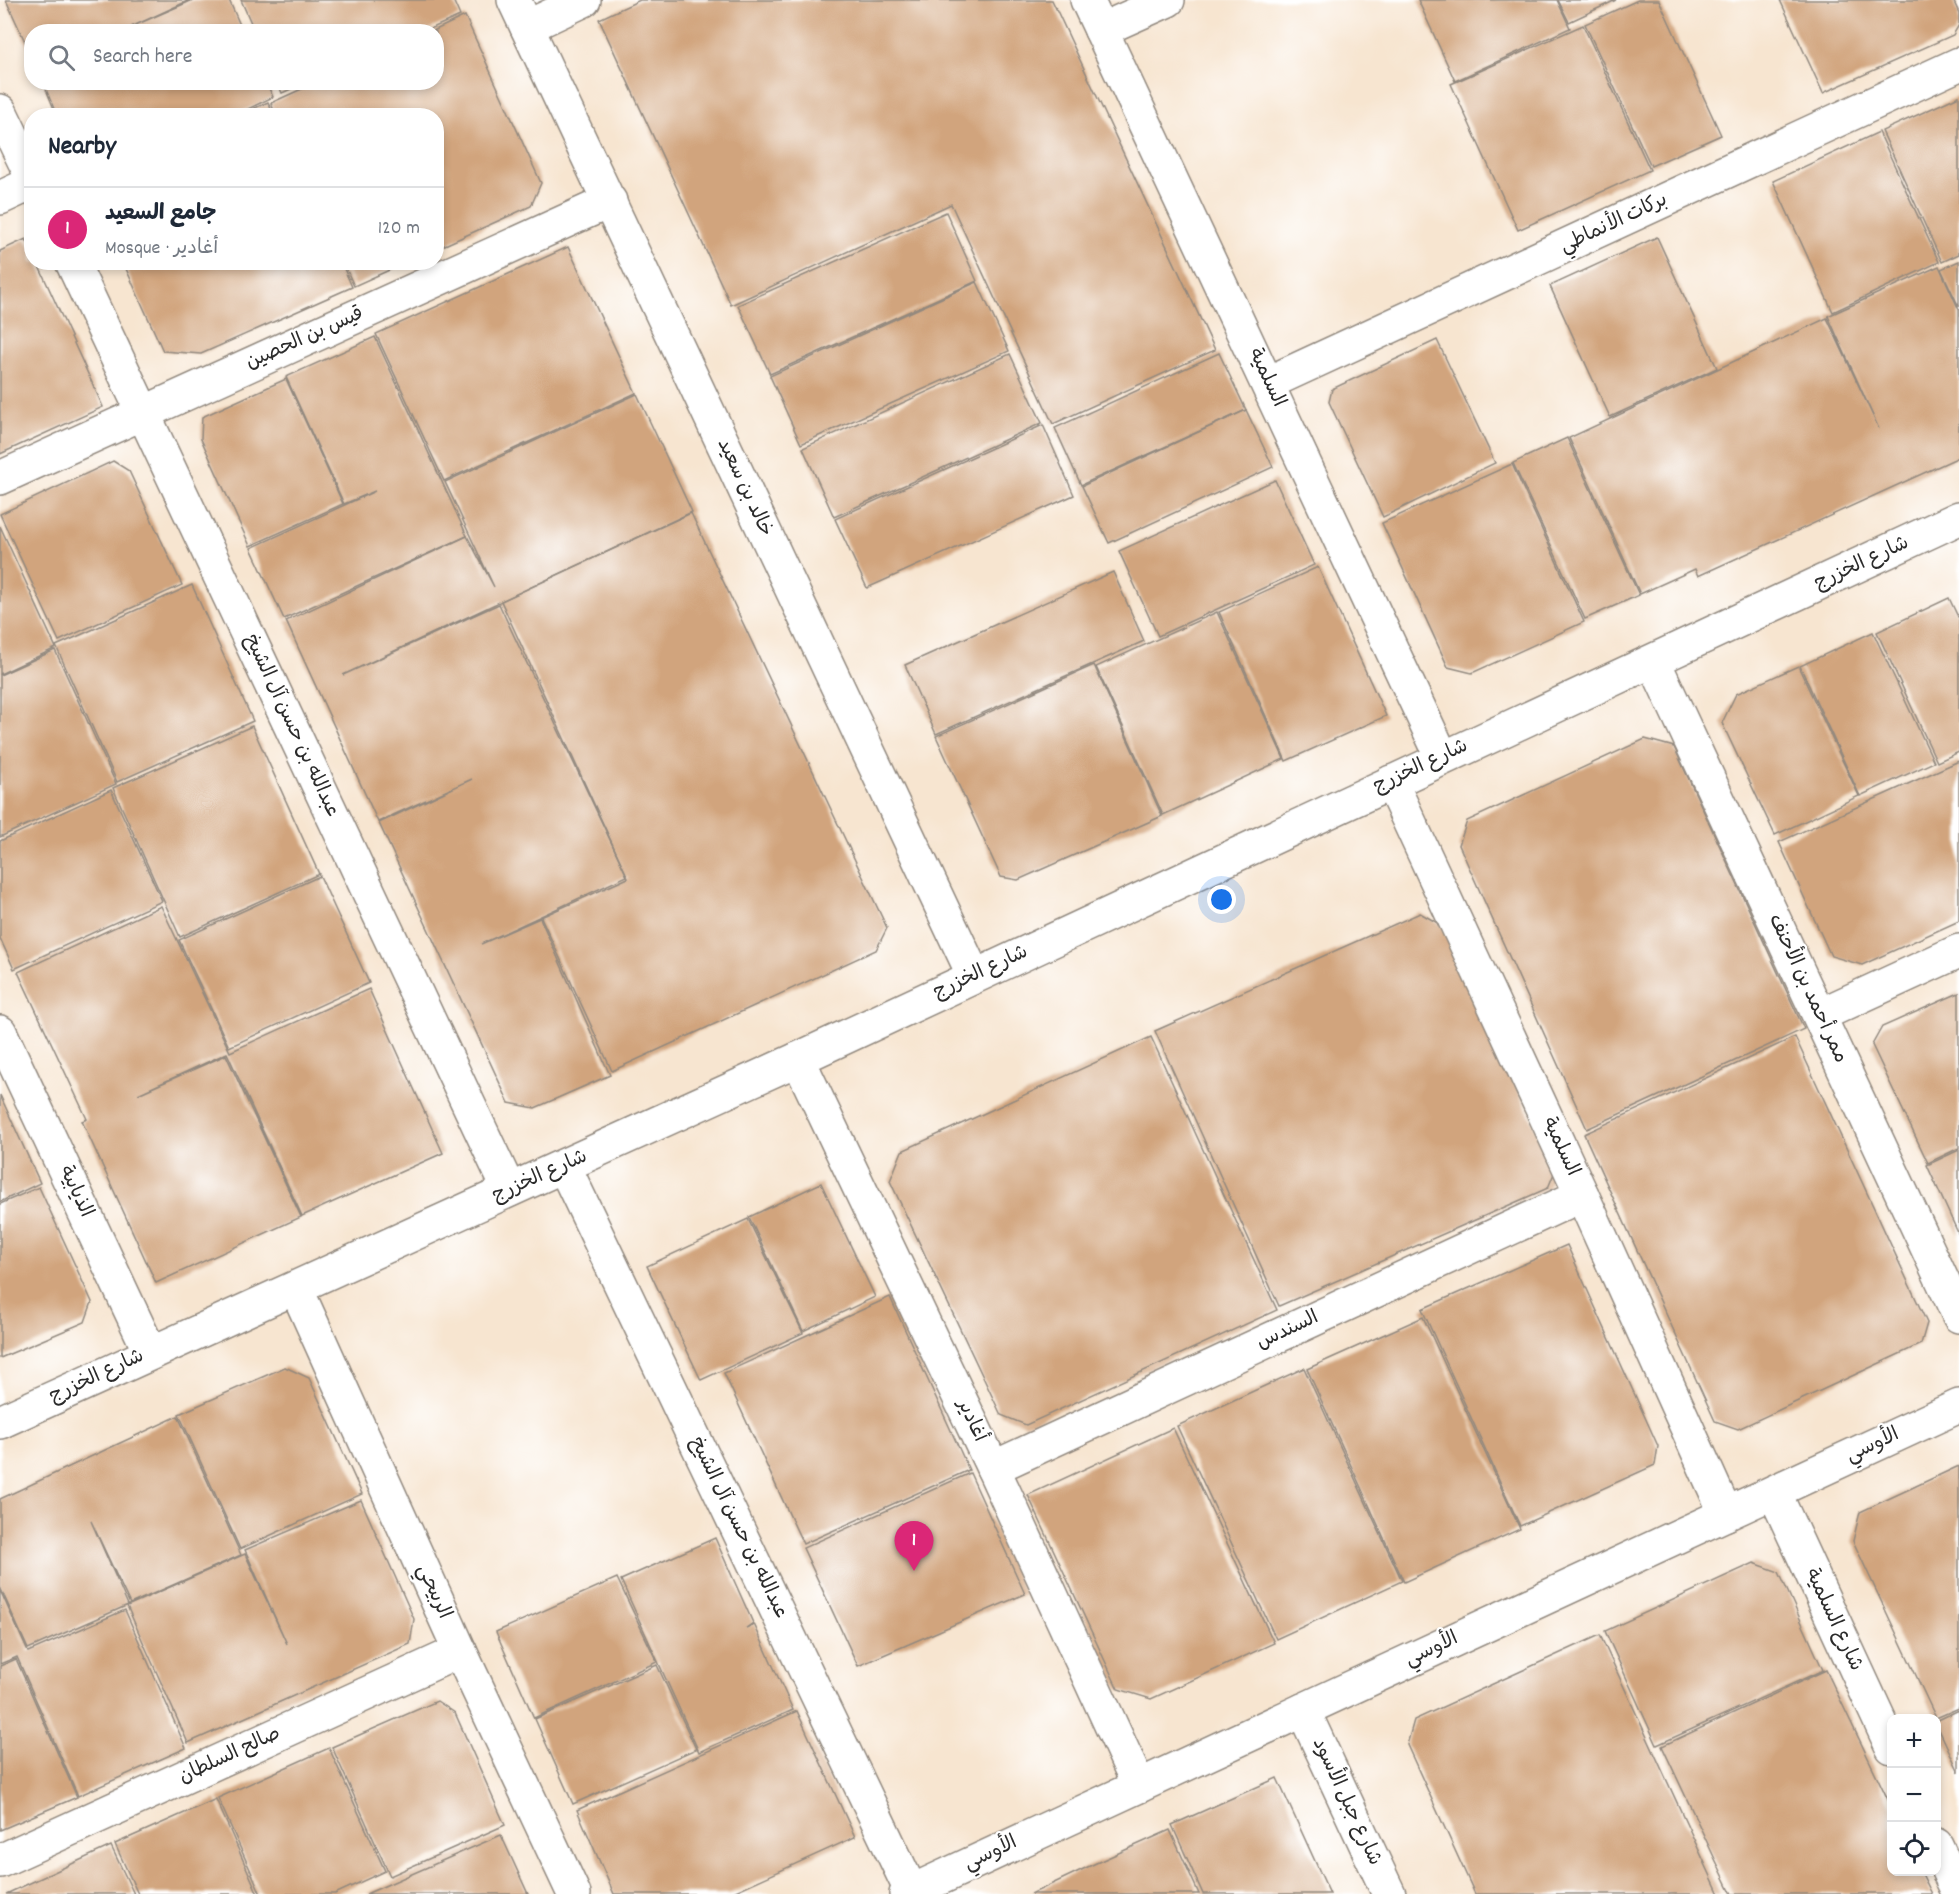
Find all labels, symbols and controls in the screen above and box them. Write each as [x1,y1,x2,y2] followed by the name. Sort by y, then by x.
[24,24,444,90] search box
[45,41,78,74] icon: search
[93,42,192,73] text: Search here
[48,129,116,166] text: Nearby
[1555,185,1673,262] street label: بركات الأنماطي
[105,199,217,230] text: جامع السعيد
[65,215,70,243] text: 1
[378,215,420,243] text: 120 m
[105,235,218,263] text: Mosque · أغادير
[242,301,368,377] street label: قيس بن الحصين
[1240,344,1292,412] street label: السلمية
[709,434,779,542] street label: خالد بن سعيد
[1810,530,1914,598] street label: شارع الخزرج
[236,630,346,822] street label: عبدالله بن حسن آل الشيخ
[1369,733,1473,801] street label: شارع الخزرج
[1207,885,1236,914] your location
[1760,909,1856,1068] street label: ممر أحمد بن الأحنف
[929,939,1033,1007] street label: شارع الخزرج
[1534,1113,1586,1181] street label: السلمية
[488,1144,592,1210] street label: شارع الخزرج
[51,1161,99,1223] street label: الذيابية
[1252,1304,1324,1358] street label: السندس
[45,1343,149,1411] street label: شارع الخزرج
[948,1393,993,1447] street label: أغادير
[1841,1420,1905,1471] street label: الأوسي
[682,1432,794,1624] street label: عبدالله بن حسن آل الشيخ
[894,1522,934,1571] pin: 1
[408,1560,457,1624] street label: الربيحي
[1797,1564,1869,1676] street label: شارع السلمية
[1400,1624,1464,1675] street label: الأوسي
[1887,1714,1941,1876] map controls
[1887,1714,1941,1768] button: +
[175,1720,285,1792] street label: صالح السلطان
[1304,1733,1390,1870] street label: شارع جبل الأسود
[1887,1768,1941,1822] button: −
[1887,1822,1941,1876] button: locate
[959,1828,1023,1879] street label: الأوسي

